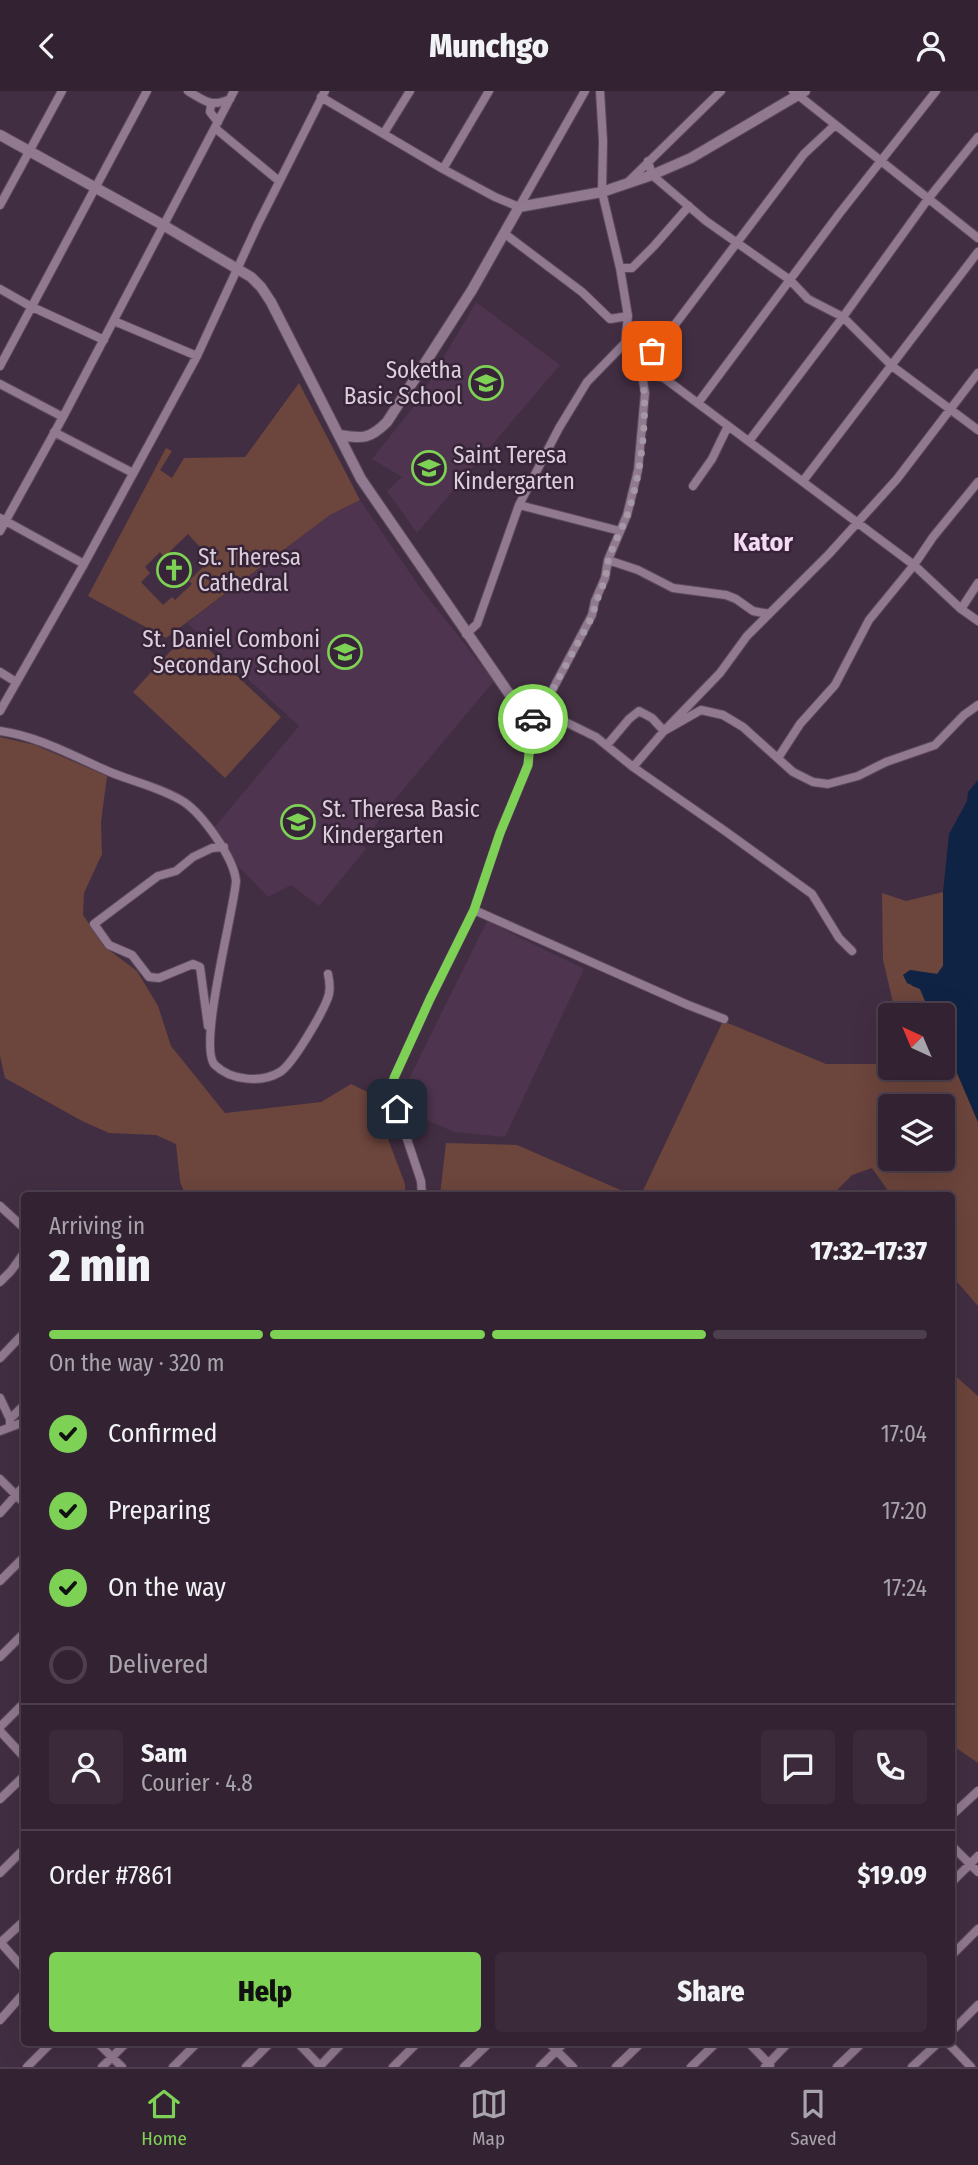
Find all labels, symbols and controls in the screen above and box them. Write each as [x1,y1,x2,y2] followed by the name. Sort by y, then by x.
[28,27,66,65] icon: back
[429,27,549,65] text: Munchgo
[912,27,950,65] icon: person
[622,321,682,381] pin
[633,332,671,370] icon: bag
[344,356,462,410] place label: Soketha Basic School
[467,364,505,402] school or university icon: Soketha Basic School
[453,441,575,495] place label: Saint Teresa Kindergarten
[410,449,448,487] school or university icon: Saint Teresa Kindergarten
[733,527,793,558] district label: Kator
[198,543,301,597] place label: St. Theresa Cathedral
[155,551,193,589] church icon: St. Theresa Cathedral
[142,625,320,679] place label: St. Daniel Comboni Secondary School
[326,633,364,671] school or university icon: St. Daniel Comboni Secondary School
[498,684,568,754] courier
[514,700,552,738] icon: car
[322,795,480,849] place label: St. Theresa Basic Kindergarten
[279,803,317,841] school or university icon: St. Theresa Basic Kindergarten
[878,1003,956,1080] north arrow
[878,1003,955,1171] map controls
[367,1079,427,1139] pin
[378,1090,416,1128] icon: home
[878,1094,955,1171] button: layers
[49,1212,145,1240] text: Arriving in
[810,1236,927,1267] text: 17:32–17:37
[49,1238,151,1293] text: 2 min
[49,1349,224,1377] text: On the way · 320 m
[49,1415,87,1453] icon: check
[108,1418,218,1449] text: Confirmed
[881,1420,927,1448] text: 17:04
[49,1492,87,1530] icon: check
[108,1495,210,1526] text: Preparing
[882,1497,927,1525] text: 17:20
[49,1569,87,1607] icon: check
[108,1572,226,1603] text: On the way
[883,1574,927,1602] text: 17:24
[108,1649,209,1680] text: Delivered
[49,1730,123,1804] button: person
[761,1730,835,1804] button: chat
[853,1730,927,1804] button: phone
[141,1738,187,1769] text: Sam
[141,1769,253,1797] text: Courier · 4.8
[49,1860,173,1891] text: Order #7861
[858,1860,927,1891] text: $19.09
[49,1952,481,2032] button: Help
[495,1952,927,2032] button: Share
[141,2085,187,2150] tab: Home
[470,2085,508,2150] tab: Map
[790,2085,837,2150] tab: Saved

